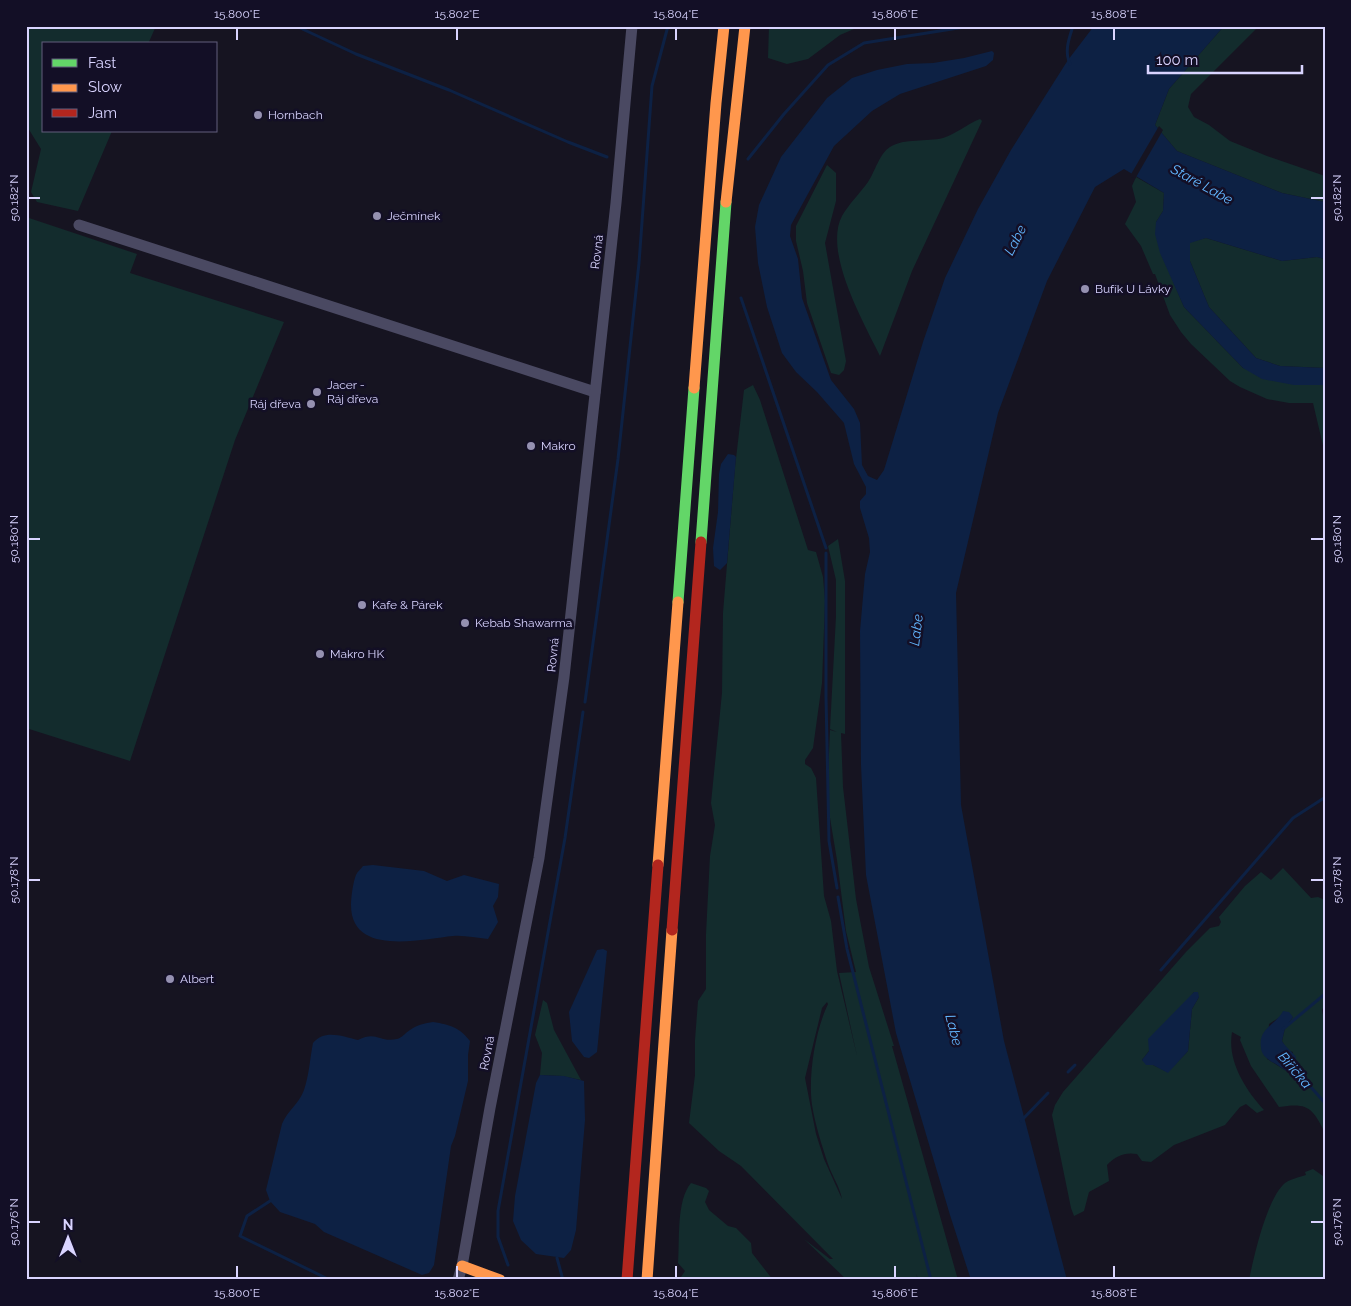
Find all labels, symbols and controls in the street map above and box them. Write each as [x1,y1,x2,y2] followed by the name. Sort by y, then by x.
[214,7,260,21] text: 15.800°E
[434,7,480,21] text: 15.802°E
[653,7,699,21] text: 15.804°E
[872,7,918,21] text: 15.806°E
[1091,7,1137,21] text: 15.808°E
[42,42,218,132] legend
[1148,42,1302,74] scale bar
[1156,51,1198,69] text: 100 m
[88,54,116,72] text: Fast
[88,78,122,96] text: Slow
[88,104,117,122] text: Jam
[268,108,323,122] place label: Hornbach
[252,109,264,121] marker: Hornbach
[1167,160,1236,208] water label: Staré Labe
[7,175,21,221] text: 50.182°N
[1330,175,1344,221] text: 50.182°N
[387,209,441,223] place label: Ječmínek
[371,210,383,222] marker: Ječmínek
[1001,222,1030,258] water label: Labe
[588,234,606,270] street label: Rovná
[1095,282,1171,296] place label: Bufík U Lávky
[1079,283,1091,295] marker: Bufík U Lávky
[327,378,378,406] place label: Jacer - Ráj dřeva
[311,386,323,398] marker: Jacer - Ráj dřeva
[250,397,301,411] place label: Ráj dřeva
[305,398,317,410] marker: Ráj dřeva
[541,439,576,453] place label: Makro
[525,440,537,452] marker: Makro
[7,515,21,563] text: 50.180°N
[1330,515,1344,563] text: 50.180°N
[372,598,443,612] place label: Kafe & Párek
[356,599,368,611] marker: Kafe & Párek
[906,613,926,647] water label: Labe
[475,616,572,630] place label: Kebab Shawarma
[459,617,471,629] marker: Kebab Shawarma
[544,637,562,673] street label: Rovná
[330,647,384,661] place label: Makro HK
[314,648,326,660] marker: Makro HK
[7,856,21,904] text: 50.178°N
[1330,856,1344,904] text: 50.178°N
[180,972,214,986] place label: Albert
[164,973,176,985] marker: Albert
[942,1013,966,1048] water label: Labe
[477,1035,497,1071] street label: Rovná
[1275,1049,1315,1091] water label: Biřička
[7,1198,21,1246] text: 50.176°N
[1330,1198,1344,1246] text: 50.176°N
[42,1214,92,1264] north arrow
[63,1217,73,1233] text: N
[214,1286,260,1300] text: 15.800°E
[434,1286,480,1300] text: 15.802°E
[653,1286,699,1300] text: 15.804°E
[872,1286,918,1300] text: 15.806°E
[1091,1286,1137,1300] text: 15.808°E

